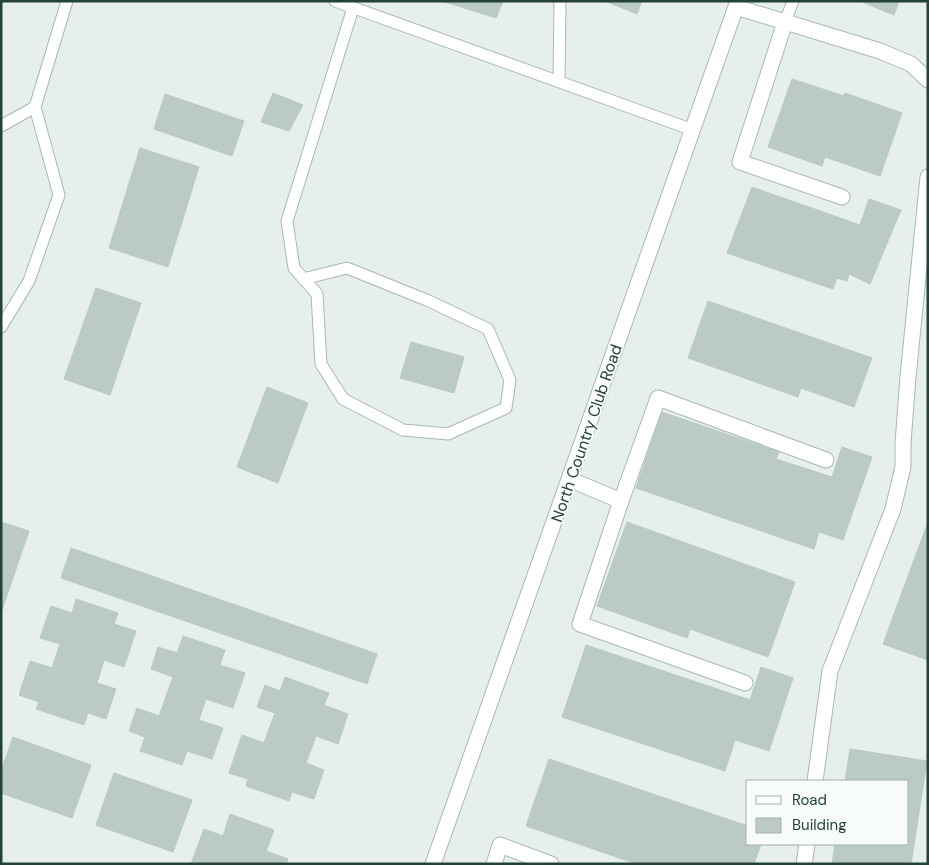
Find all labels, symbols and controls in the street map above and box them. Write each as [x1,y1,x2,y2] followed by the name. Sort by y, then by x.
[546,342,627,525] street label: North Country Club Road
[746,780,909,845] legend
[792,790,827,810] text: Road
[792,815,847,835] text: Building

